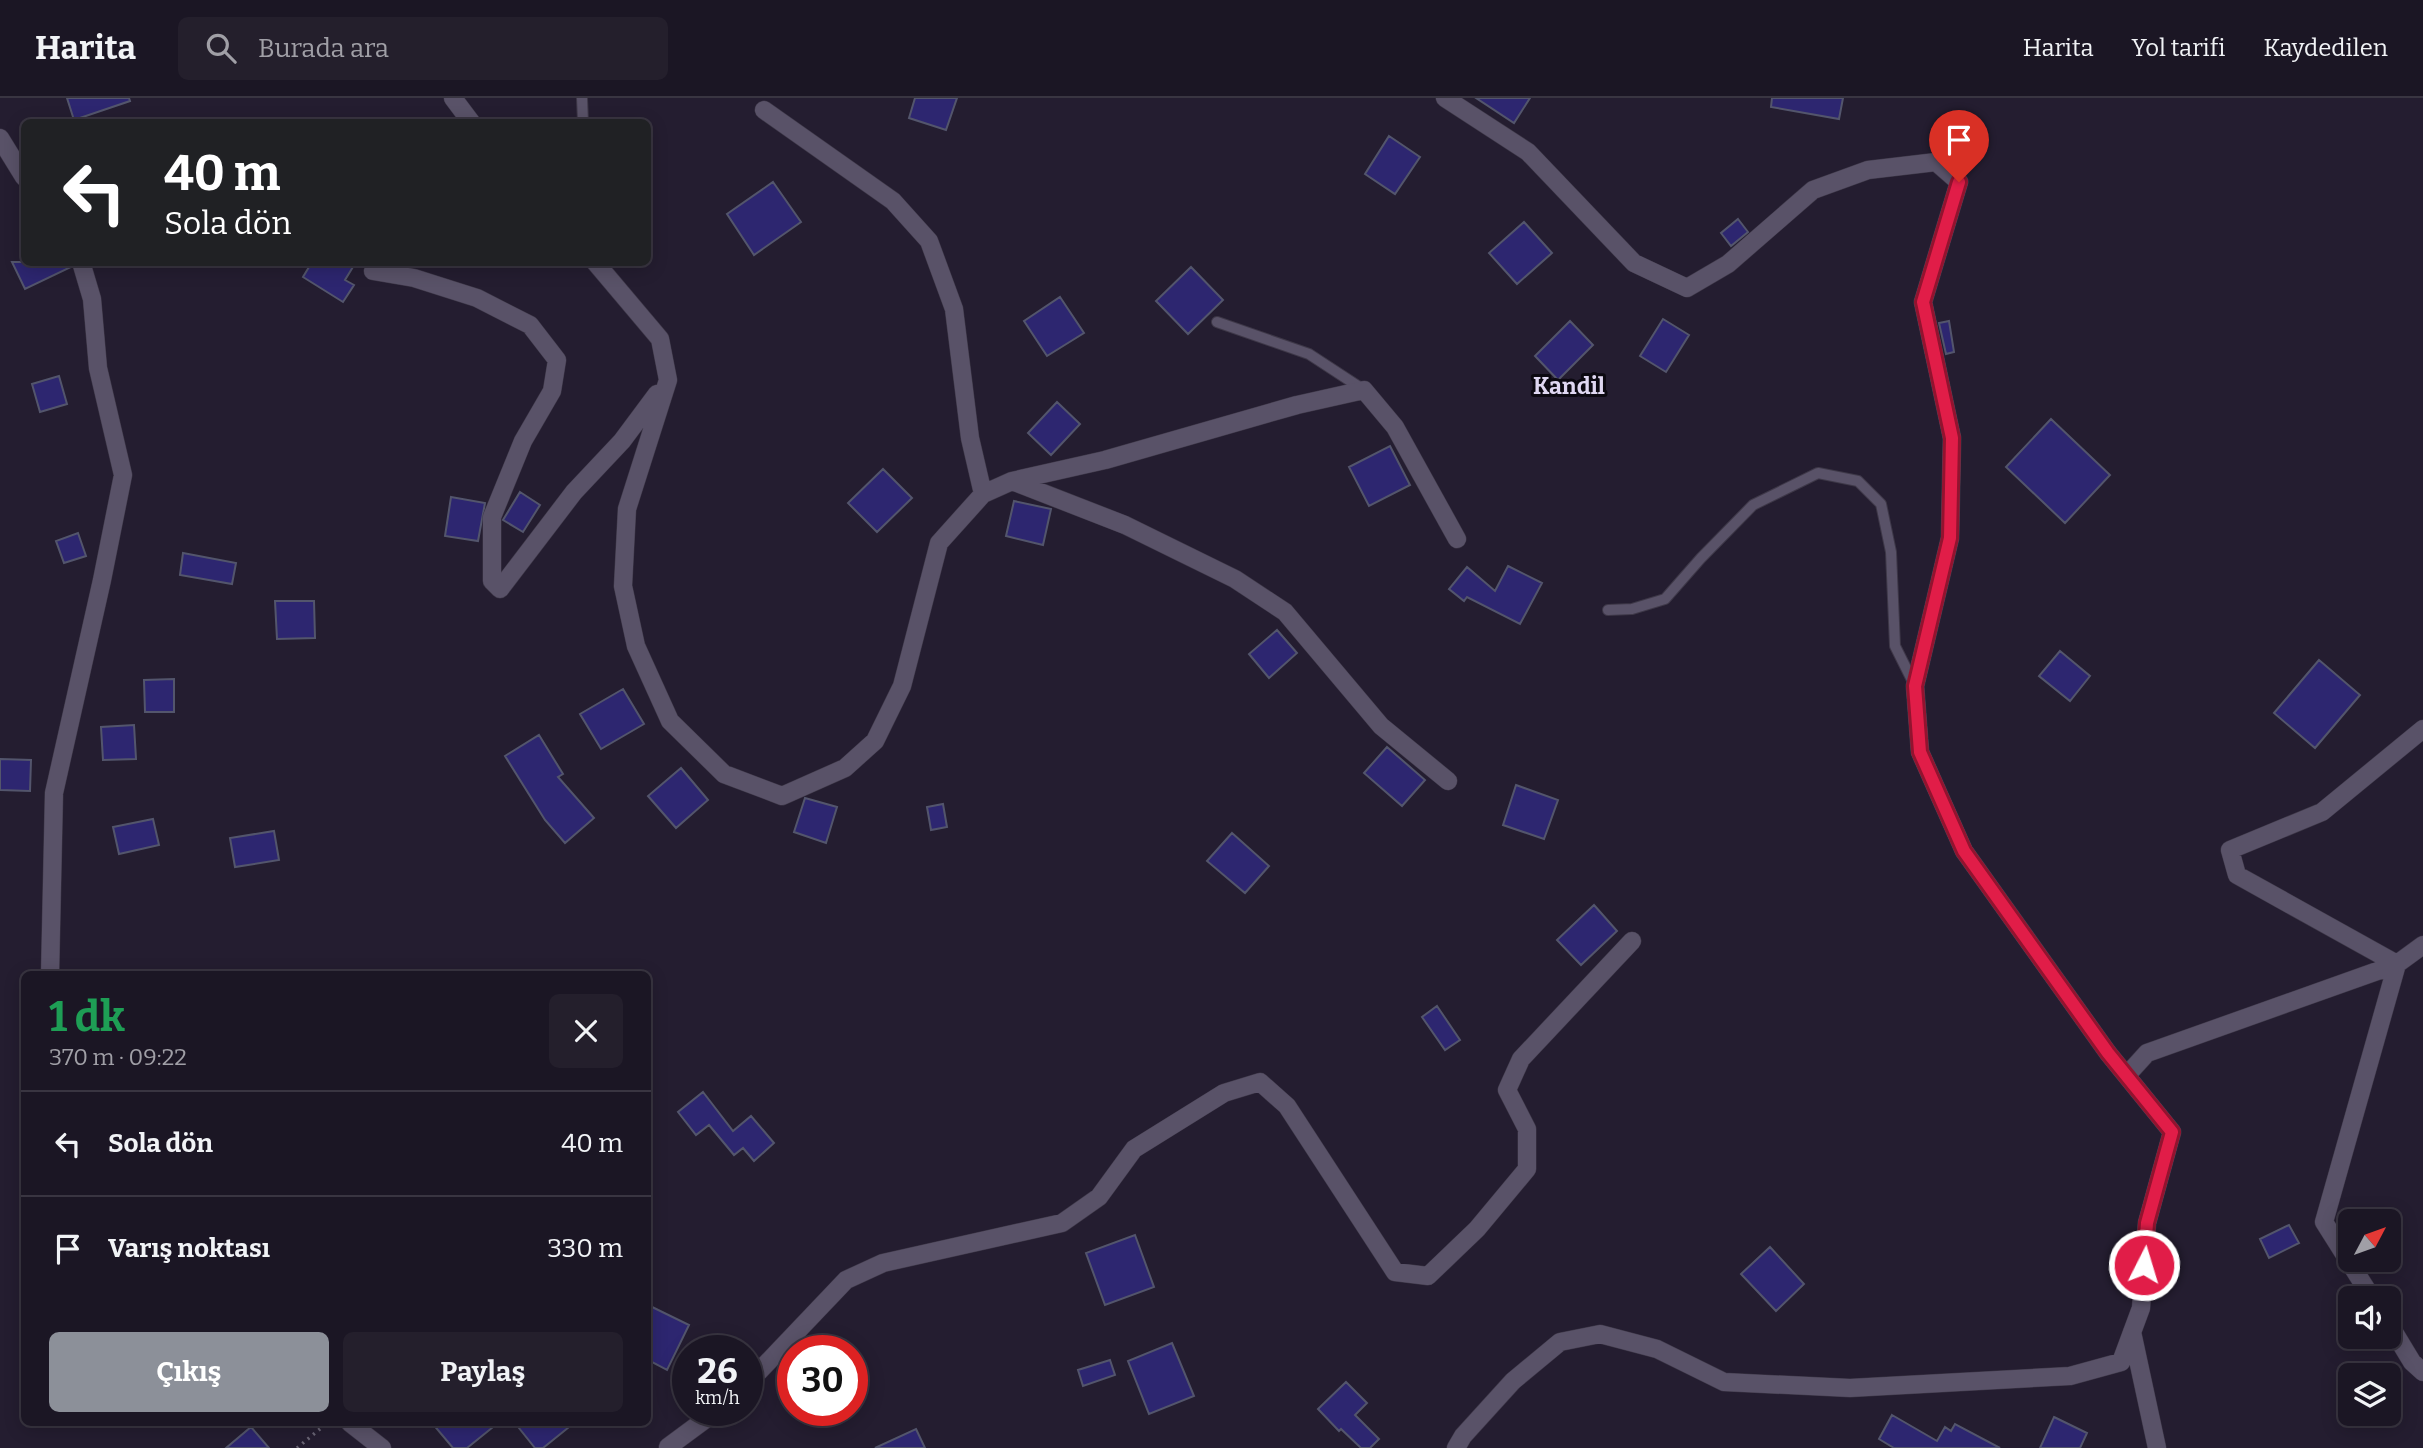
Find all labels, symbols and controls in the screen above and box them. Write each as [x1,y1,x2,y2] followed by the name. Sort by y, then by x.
[178,17,668,80] search box
[35,28,136,68] text: Harita
[202,29,240,67] icon: search
[258,33,389,64] text: Burada ara
[2023,34,2094,62] text: Harita
[2132,34,2225,62] text: Yol tarifi
[2263,34,2388,62] text: Kaydedilen
[1929,110,1989,182] pin
[1940,121,1978,159] icon: arrive
[164,144,281,203] text: 40 m
[49,147,140,238] icon: left
[164,204,292,242] text: Sola dön
[1533,372,1605,400] district label: Kandil
[49,992,125,1042] text: 1 dk
[549,994,623,1068] button: close
[49,1043,187,1071] text: 370 m · 09:22
[49,1125,87,1163] icon: left
[108,1128,213,1159] text: Sola dön
[561,1128,623,1159] text: 40 m
[2338,1209,2401,1272] north arrow
[2338,1209,2401,1426] map controls
[2107,1228,2181,1302] position arrow
[49,1230,87,1268] icon: arrive
[108,1233,270,1264] text: Varış noktası
[547,1233,623,1264] text: 330 m
[2338,1286,2401,1349] button: sound
[49,1332,329,1412] button: Çıkış
[343,1332,623,1412] button: Paylaş
[777,1335,868,1426] speed limit sign: 30
[697,1350,738,1392] text: 26
[2338,1363,2401,1426] button: layers
[695,1387,740,1409] text: km/h

